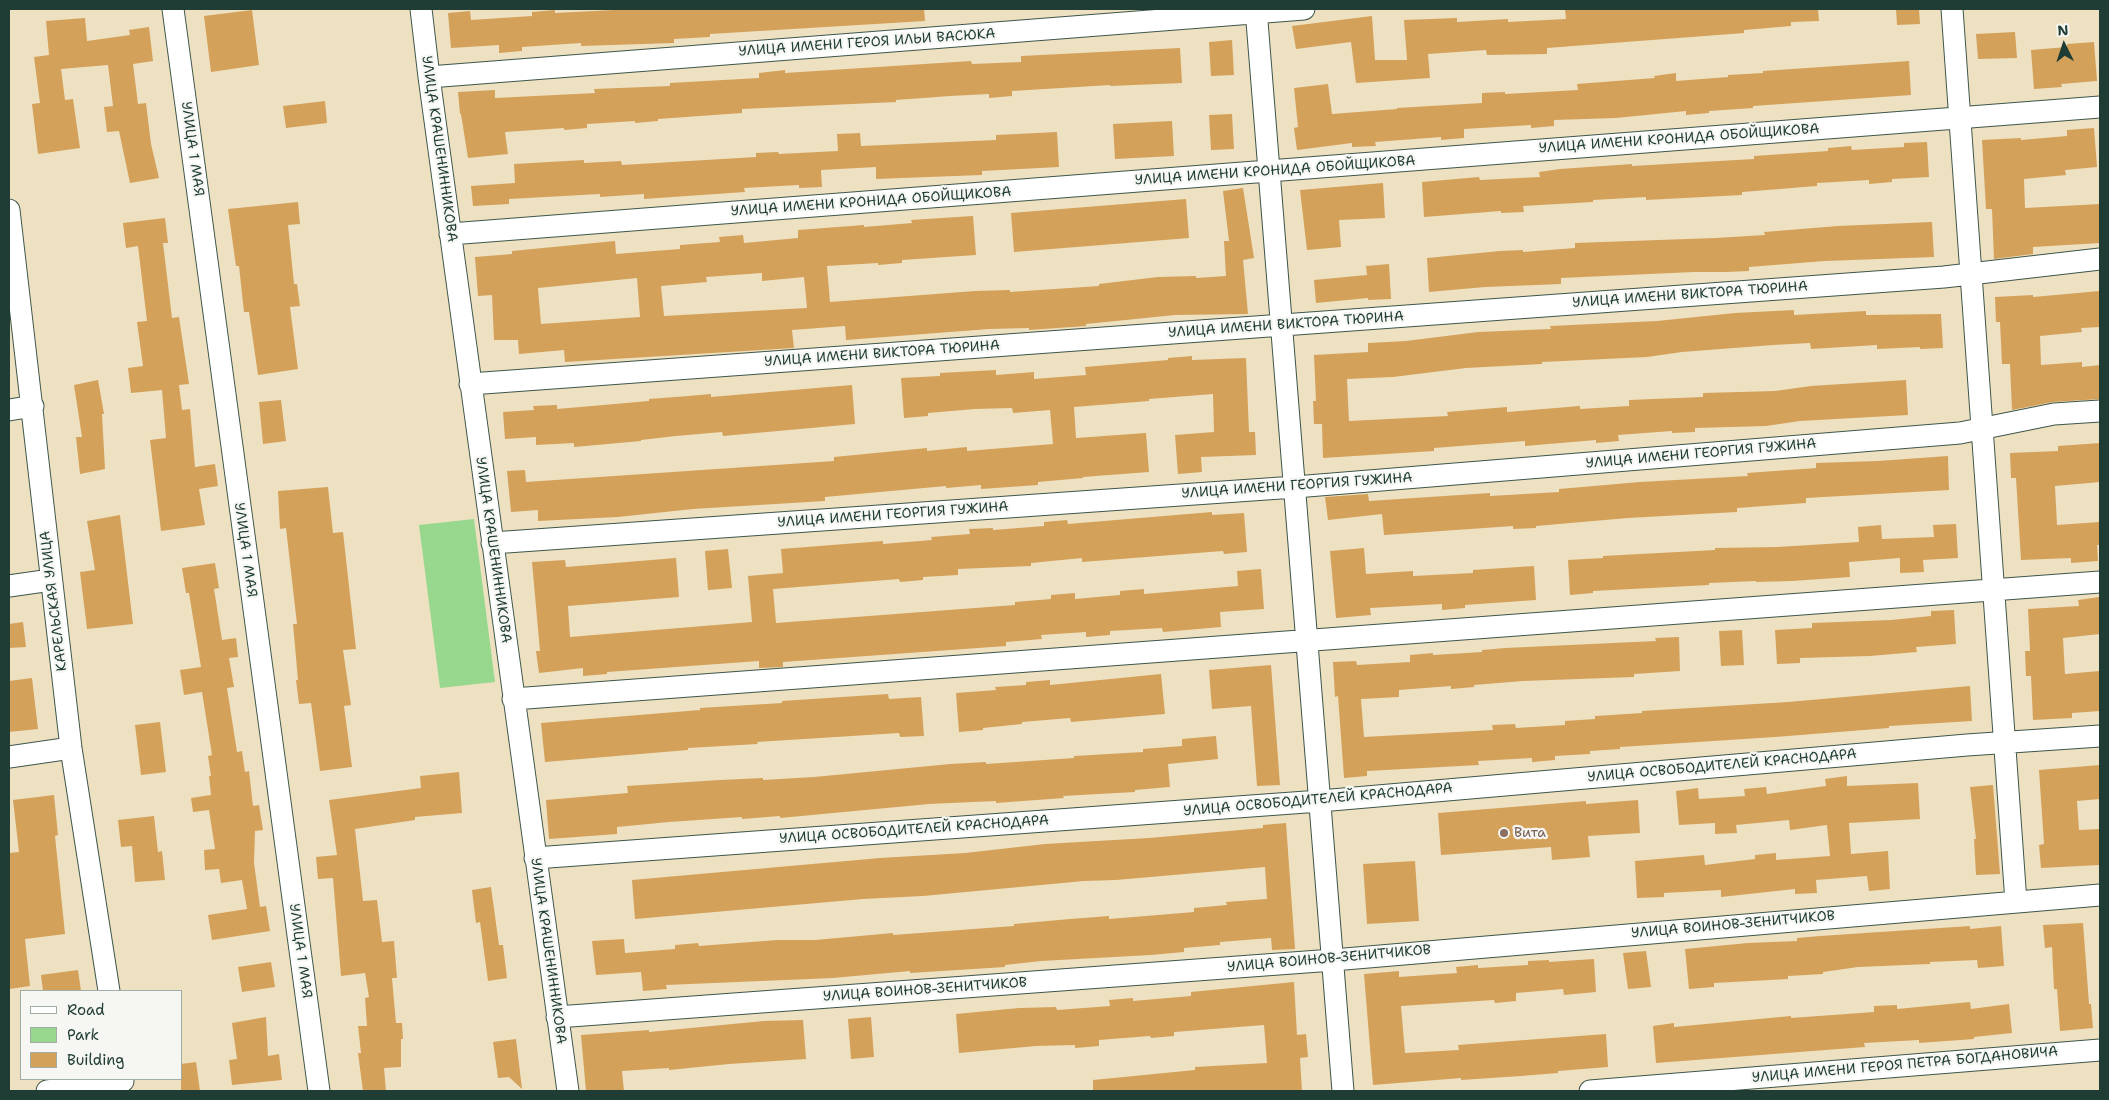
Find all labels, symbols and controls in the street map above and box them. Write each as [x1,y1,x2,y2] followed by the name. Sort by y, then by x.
[2039,20,2089,70] north arrow
[2057,21,2069,39] text: N
[738,26,996,60] street label: УЛИЦА ИМЕНИ ГЕРОЯ ИЛЬИ ВАСЮКА
[418,55,460,243] street label: УЛИЦА КРАШЕНИННИКОВА
[177,101,207,197] street label: УЛИЦА 1 МАЯ
[1538,121,1820,157] street label: УЛИЦА ИМЕНИ КРОНИДА ОБОЙЩИКОВА
[1134,153,1416,189] street label: УЛИЦА ИМЕНИ КРОНИДА ОБОЙЩИКОВА
[730,184,1012,220] street label: УЛИЦА ИМЕНИ КРОНИДА ОБОЙЩИКОВА
[1572,278,1808,312] street label: УЛИЦА ИМЕНИ ВИКТОРА ТЮРИНА
[1168,308,1404,342] street label: УЛИЦА ИМЕНИ ВИКТОРА ТЮРИНА
[764,337,1000,371] street label: УЛИЦА ИМЕНИ ВИКТОРА ТЮРИНА
[1585,436,1817,472] street label: УЛИЦА ИМЕНИ ГЕОРГИЯ ГУЖИНА
[472,456,514,644] street label: УЛИЦА КРАШЕНИННИКОВА
[1181,470,1413,502] street label: УЛИЦА ИМЕНИ ГЕОРГИЯ ГУЖИНА
[777,499,1009,531] street label: УЛИЦА ИМЕНИ ГЕОРГИЯ ГУЖИНА
[230,502,260,598] street label: УЛИЦА 1 МАЯ
[37,530,71,672] street label: КАРЕЛЬСКАЯ УЛИЦА
[1587,746,1857,786] street label: УЛИЦА ОСВОБОДИТЕЛЕЙ КРАСНОДАРА
[1183,780,1453,820] street label: УЛИЦА ОСВОБОДИТЕЛЕЙ КРАСНОДАРА
[779,812,1049,848] street label: УЛИЦА ОСВОБОДИТЕЛЕЙ КРАСНОДАРА
[1514,825,1546,841] place label: Вита
[1498,827,1510,839] marker: Вита
[527,857,569,1045] street label: УЛИЦА КРАШЕНИННИКОВА
[285,903,315,999] street label: УЛИЦА 1 МАЯ
[1630,908,1836,942] street label: УЛИЦА ВОИНОВ-ЗЕНИТЧИКОВ
[1226,942,1432,976] street label: УЛИЦА ВОИНОВ-ЗЕНИТЧИКОВ
[822,974,1028,1006] street label: УЛИЦА ВОИНОВ-ЗЕНИТЧИКОВ
[20,990,182,1080] legend
[67,1000,105,1020] text: Road
[67,1025,99,1045] text: Park
[1751,1043,2059,1087] street label: УЛИЦА ИМЕНИ ГЕРОЯ ПЕТРА БОГДАНОВИЧА
[67,1050,124,1070] text: Building

